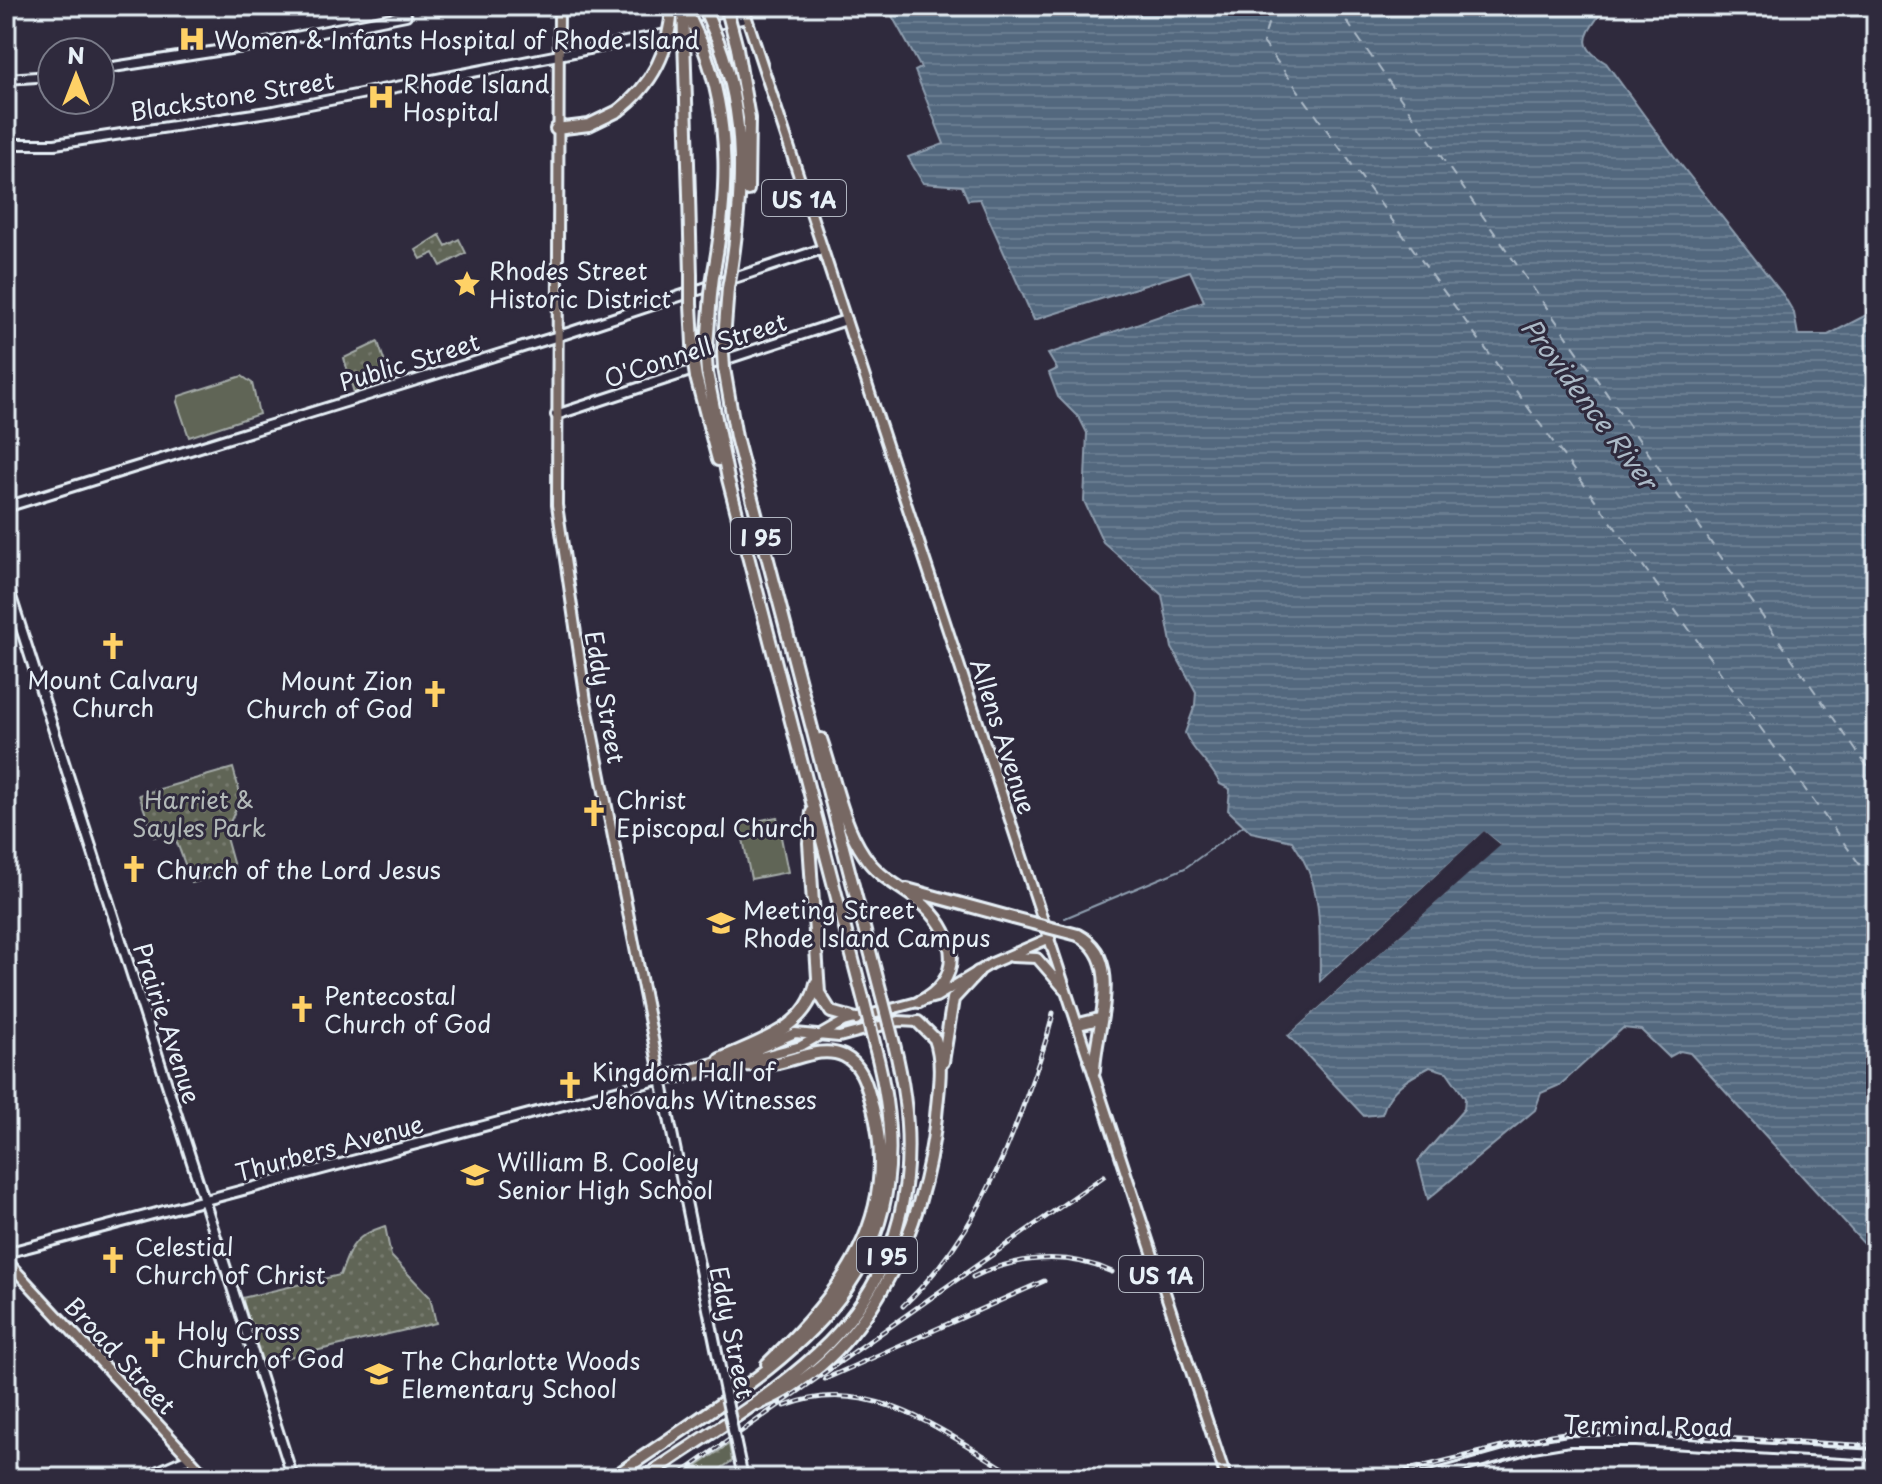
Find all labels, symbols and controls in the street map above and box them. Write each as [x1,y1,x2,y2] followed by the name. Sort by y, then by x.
[214,21,700,57] place label: Women & Infants Hospital of Rhode Island
[177,24,207,54] hospital icon: Women & Infants Hospital of Rhode Island
[36,36,116,116] north arrow
[67,38,85,71] text: N
[127,61,337,129] street label: Blackstone Street
[403,65,550,129] place label: Rhode Island Hospital
[366,82,396,112] hospital icon: Rhode Island Hospital
[762,180,846,216] road number: US 1A
[489,252,671,316] place label: Rhodes Street Historic District
[452,269,482,299] place icon: Rhodes Street Historic District
[599,302,791,396] street label: O'Connell Street
[1513,309,1669,499] water label: Providence River
[334,322,484,399] street label: Public Street
[731,518,791,554] road number: I 95
[577,628,635,766] street label: Eddy Street
[98,631,128,661] church icon: Mount Calvary Church
[962,653,1046,819] street label: Allens Avenue
[27,661,199,725] place label: Mount Calvary Church
[246,662,413,726] place label: Mount Zion Church of God
[420,679,450,709] church icon: Mount Zion Church of God
[132,781,266,845] park label: Harriet & Sayles Park
[616,781,816,845] place label: Christ Episcopal Church
[579,798,609,828] church icon: Christ Episcopal Church
[156,851,441,887] place label: Church of the Lord Jesus
[119,854,149,884] church icon: Church of the Lord Jesus
[743,891,990,955] place label: Meeting Street Rhode Island Campus
[706,908,736,938] school or university icon: Meeting Street Rhode Island Campus
[125,938,211,1108] street label: Prairie Avenue
[324,977,491,1041] place label: Pentecostal Church of God
[287,994,317,1024] church icon: Pentecostal Church of God
[592,1053,817,1117] place label: Kingdom Hall of Jehovahs Witnesses
[555,1070,585,1100] church icon: Kingdom Hall of Jehovahs Witnesses
[231,1105,427,1189] street label: Thurbers Avenue
[497,1143,713,1207] place label: William B. Cooley Senior High School
[460,1160,490,1190] school or university icon: William B. Cooley Senior High School
[135,1228,326,1292] place label: Celestial Church of Christ
[857,1237,917,1273] road number: I 95
[98,1245,128,1275] church icon: Celestial Church of Christ
[1119,1256,1203,1292] road number: US 1A
[701,1263,765,1401] street label: Eddy Street
[57,1288,185,1422] street label: Broad Street
[177,1312,344,1376] place label: Holy Cross Church of God
[140,1329,170,1359] church icon: Holy Cross Church of God
[401,1342,640,1406] place label: The Charlotte Woods Elementary School
[364,1359,394,1389] school or university icon: The Charlotte Woods Elementary School
[1563,1406,1733,1444] street label: Terminal Road

